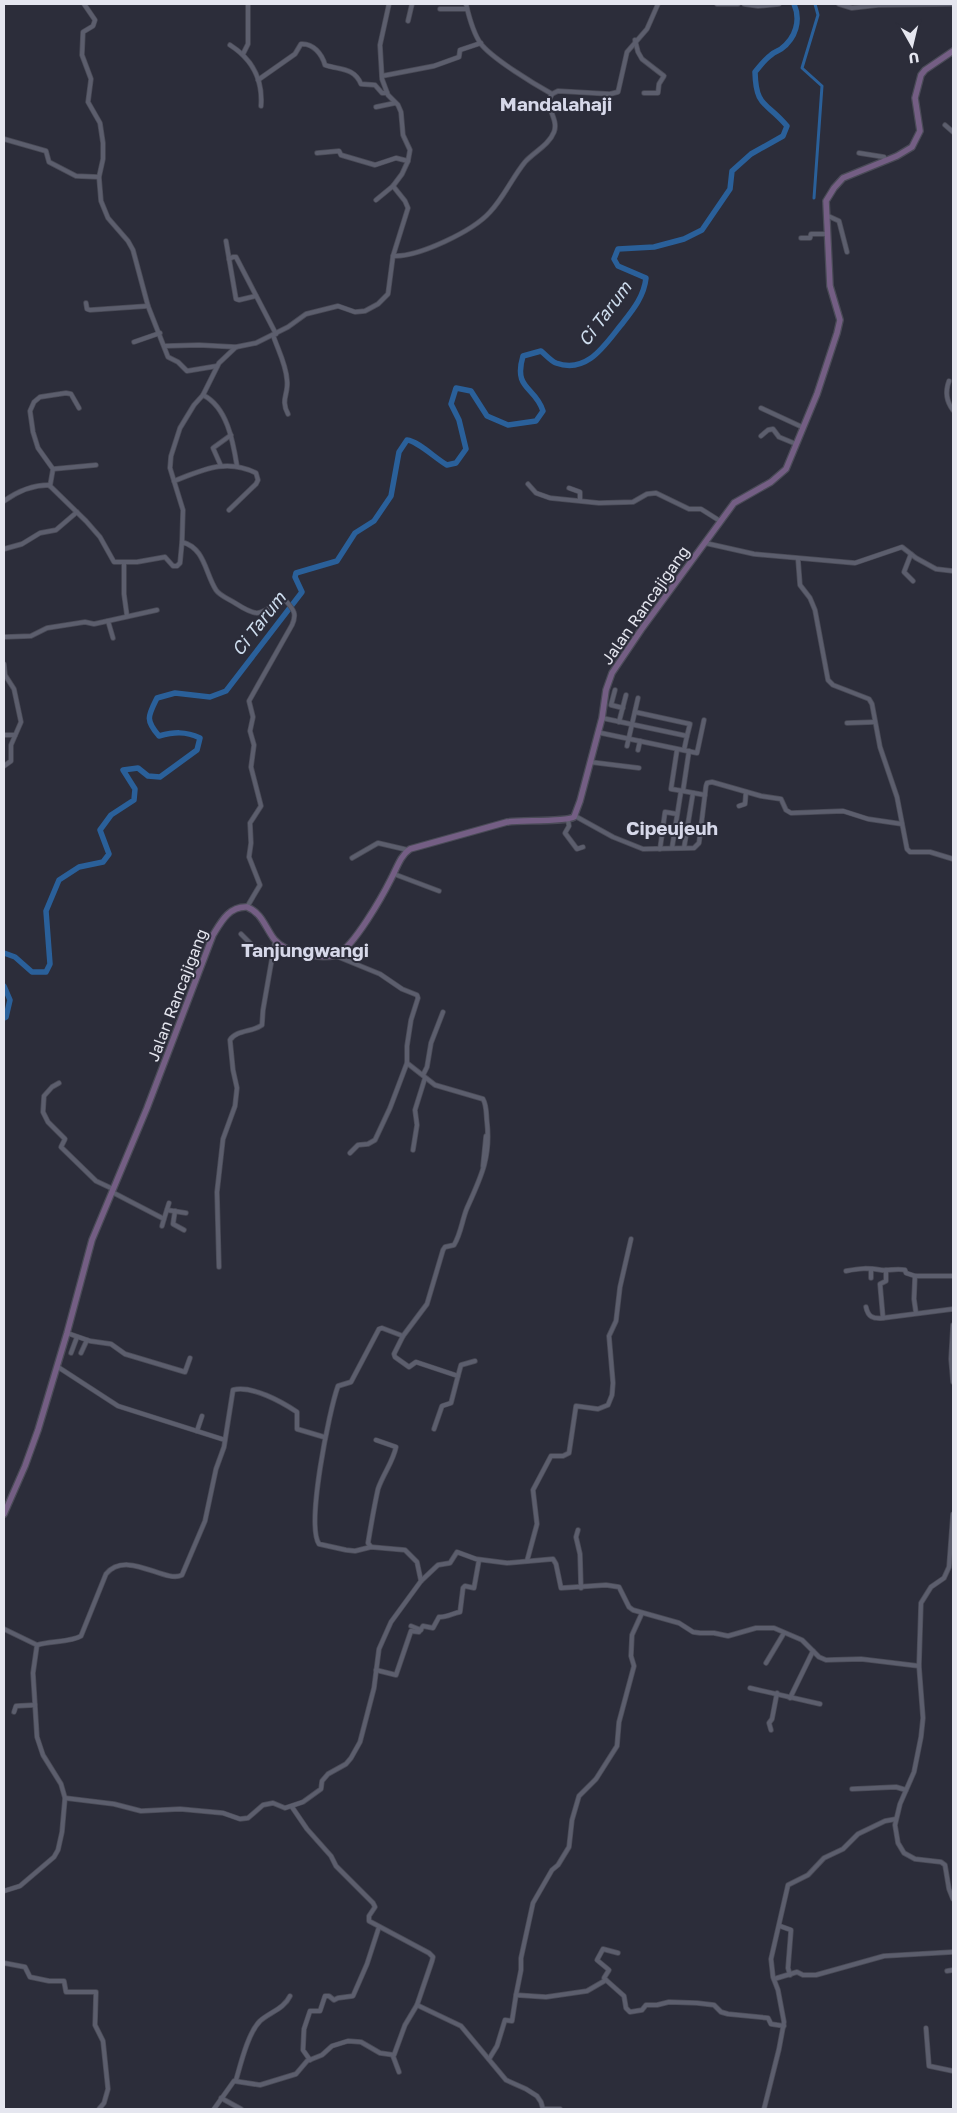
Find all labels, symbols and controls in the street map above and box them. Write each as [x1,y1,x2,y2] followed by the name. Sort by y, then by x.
[887,20,937,70] north arrow
[908,49,920,67] text: U
[500,92,612,115] district label: Mandalahaji
[573,276,636,350] water label: Ci Tarum
[597,542,693,668] street label: Jalan Rancajigang
[226,586,291,660] water label: Ci Tarum
[626,816,718,839] district label: Cipeujeuh
[143,926,211,1064] street label: Jalan Rancajigang
[241,938,369,961] district label: Tanjungwangi

